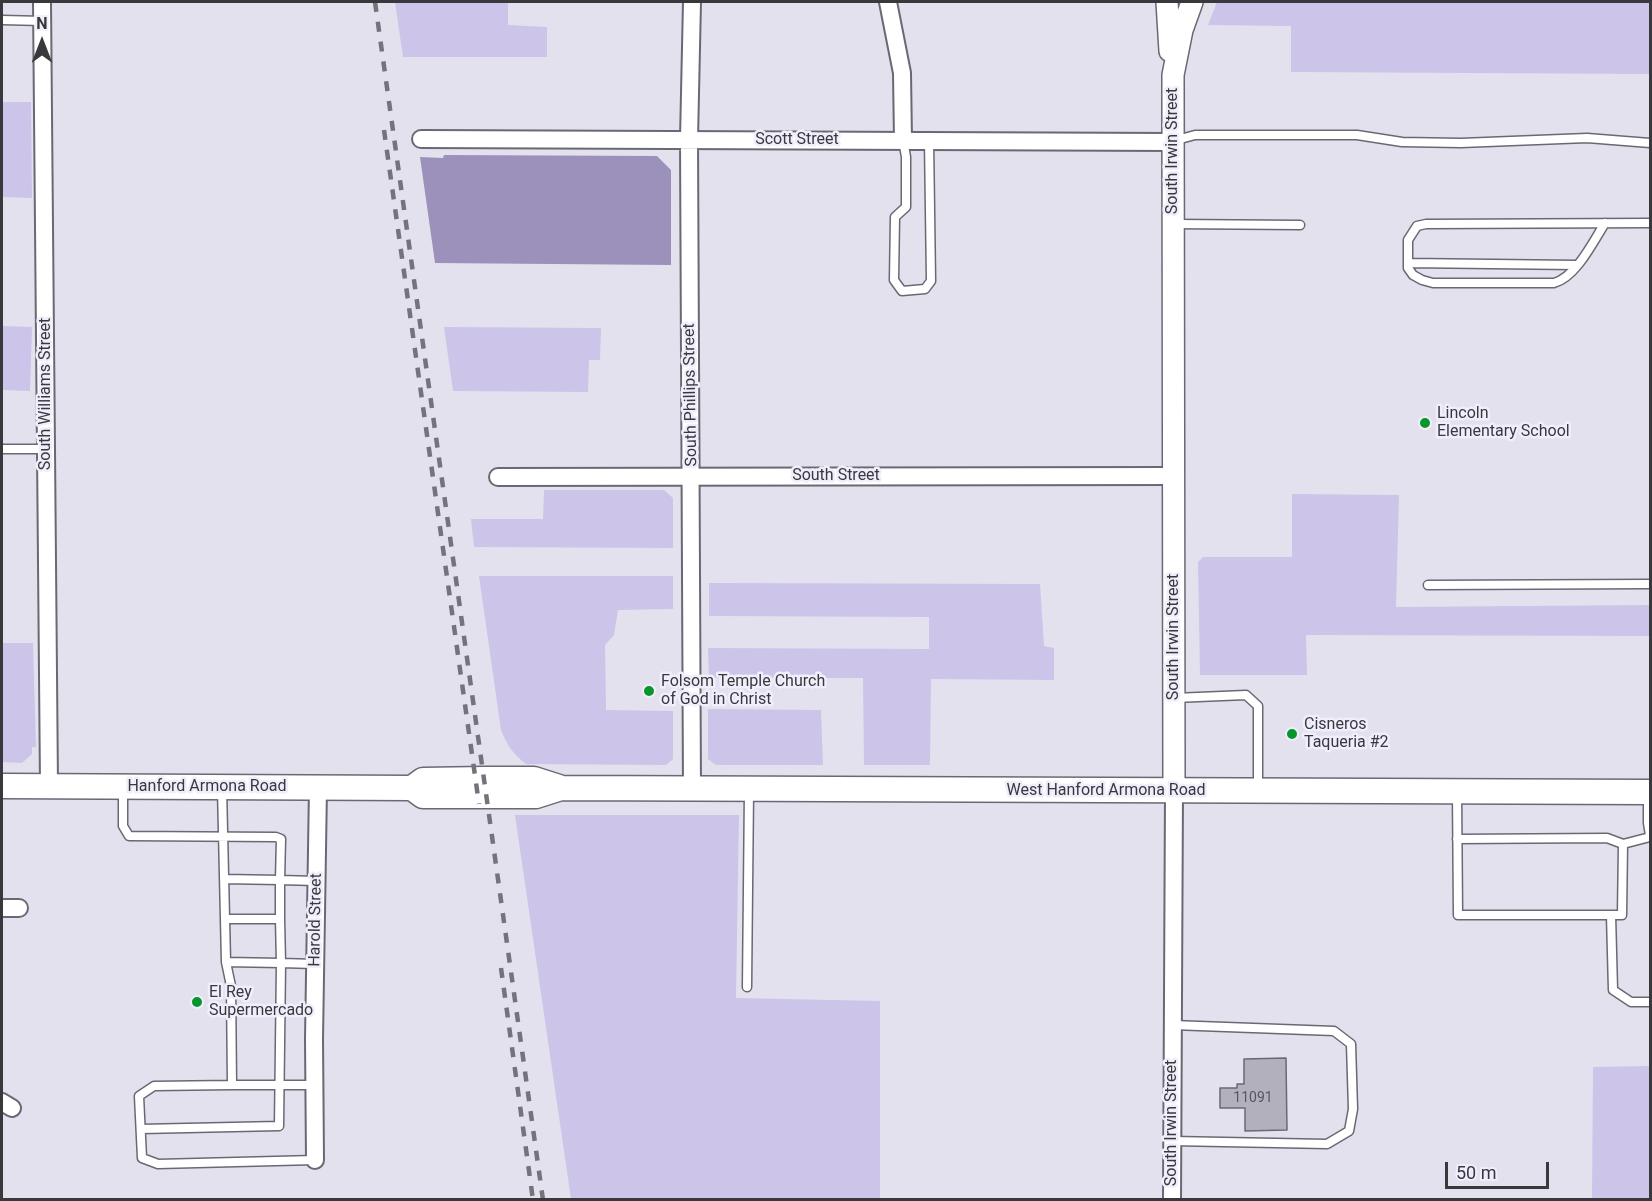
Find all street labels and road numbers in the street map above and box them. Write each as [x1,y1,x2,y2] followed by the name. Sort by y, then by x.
[1163,88,1183,214] street label: South Irwin Street
[755,130,839,150] street label: Scott Street
[36,318,56,470] street label: South Williams Street
[680,323,702,467] street label: South Phillips Street
[792,466,880,486] street label: South Street
[1164,574,1184,700] street label: South Irwin Street
[127,777,287,797] street label: Hanford Armona Road
[1006,781,1206,801] street label: West Hanford Armona Road
[306,873,326,967] street label: Harold Street
[1162,1060,1182,1186] street label: South Irwin Street

